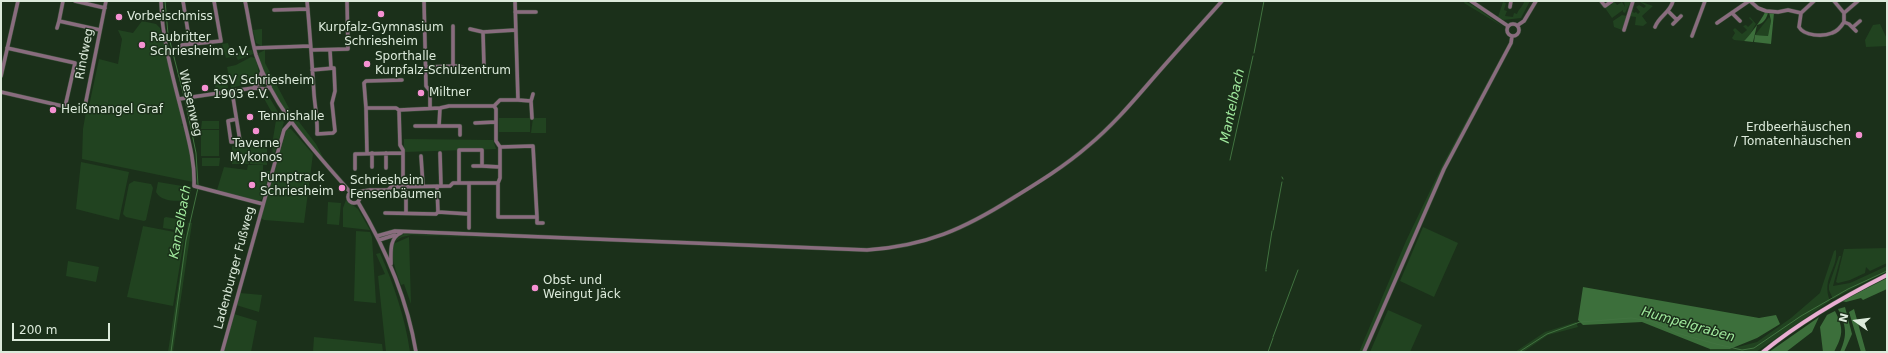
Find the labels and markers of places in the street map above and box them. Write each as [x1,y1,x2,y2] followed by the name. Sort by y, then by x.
[376,9,386,19] marker: Kurpfalz-Gymnasium Schriesheim
[127,10,213,24] place label: Vorbeischmiss
[114,12,124,22] marker: Vorbeischmiss
[318,21,444,49] place label: Kurpfalz-Gymnasium Schriesheim
[150,31,249,59] place label: Raubritter Schriesheim e.V.
[137,40,147,50] marker: Raubritter Schriesheim e.V.
[375,50,511,78] place label: Sporthalle Kurpfalz-Schulzentrum
[362,59,372,69] marker: Sporthalle Kurpfalz-Schulzentrum
[213,74,314,102] place label: KSV Schriesheim 1903 e.V.
[200,83,210,93] marker: KSV Schriesheim 1903 e.V.
[429,86,471,100] place label: Miltner
[416,88,426,98] marker: Miltner
[61,103,163,117] place label: Heißmangel Graf
[48,105,58,115] marker: Heißmangel Graf
[258,110,324,124] place label: Tennishalle
[245,112,255,122] marker: Tennishalle
[1734,121,1851,149] place label: Erdbeerhäuschen / Tomatenhäuschen
[251,126,261,136] marker: Taverne Mykonos
[1854,130,1864,140] marker: Erdbeerhäuschen / Tomatenhäuschen
[230,137,282,165] place label: Taverne Mykonos
[260,171,334,199] place label: Pumptrack Schriesheim
[350,174,442,202] place label: Schriesheim Fensenbäumen
[247,180,257,190] marker: Pumptrack Schriesheim
[337,183,347,193] marker: Schriesheim Fensenbäumen
[543,274,621,302] place label: Obst- und Weingut Jäck
[530,283,540,293] marker: Obst- und Weingut Jäck

